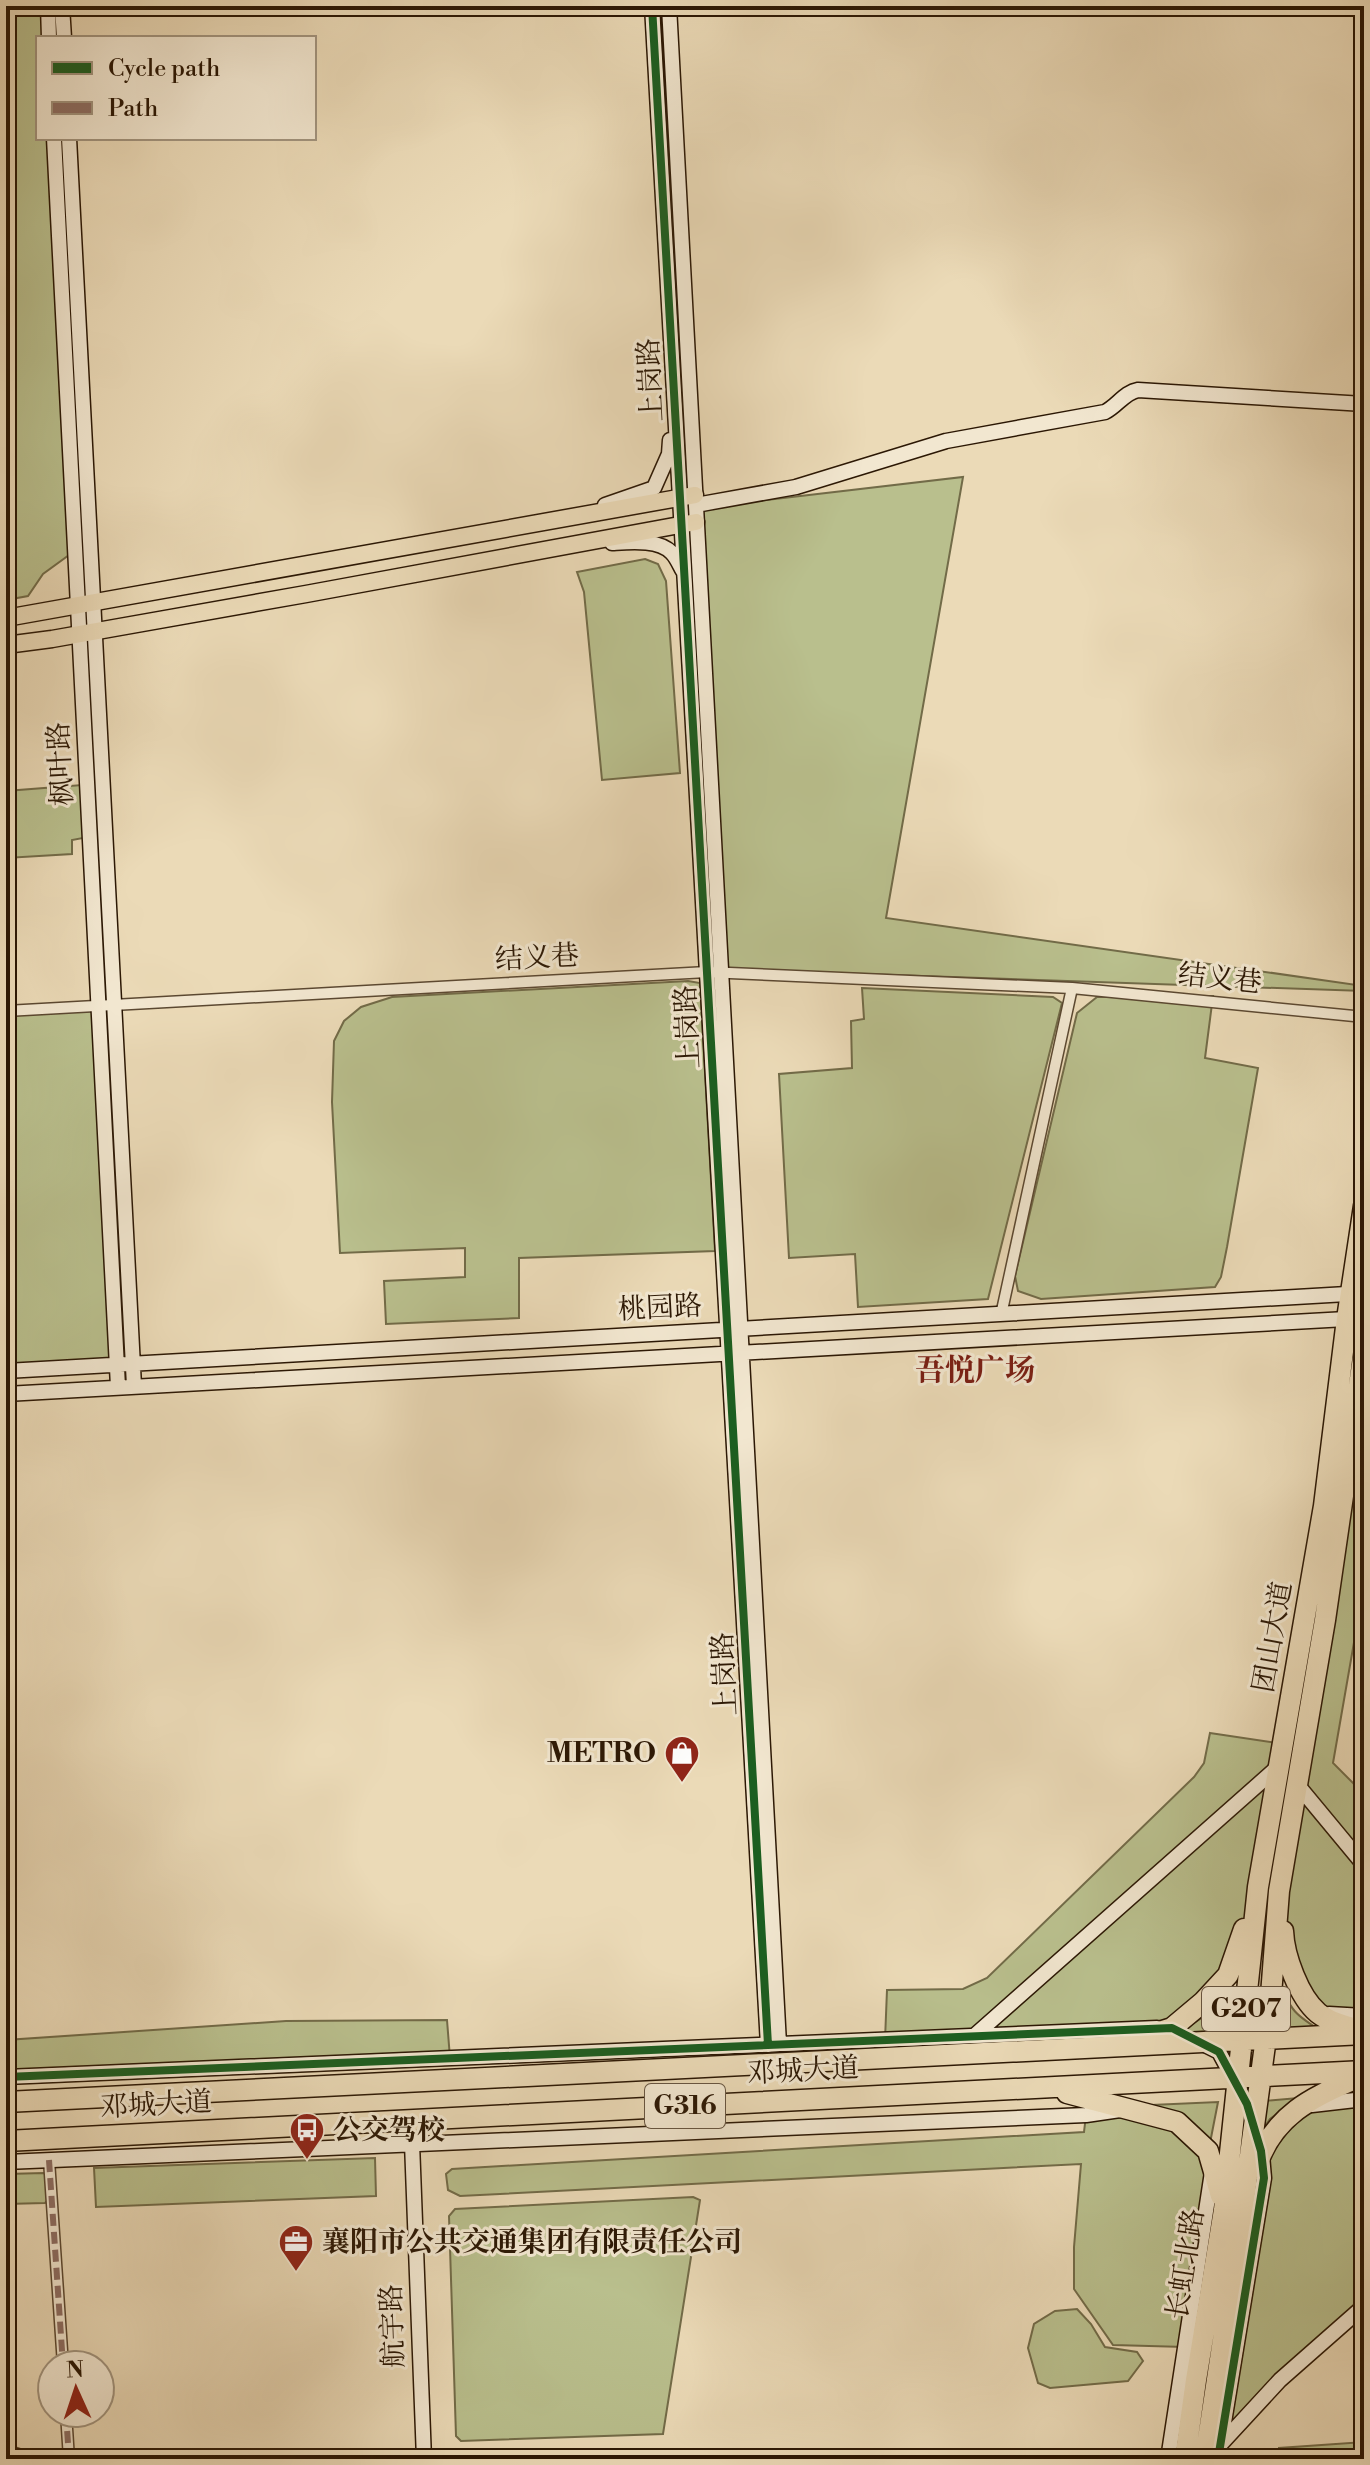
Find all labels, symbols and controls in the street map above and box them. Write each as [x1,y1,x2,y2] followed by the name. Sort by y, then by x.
[36,36,316,140] legend
[108,54,220,84] text: Cycle path
[108,94,158,124] text: Path
[631,337,671,423] street label: 上岗路
[41,721,81,807] street label: 枫叶路
[494,938,580,978] street label: 结义巷
[1176,957,1264,1001] street label: 结义巷
[668,984,708,1070] street label: 上岗路
[617,1288,703,1328] street label: 桃园路
[915,1352,1035,1390] district label: 吾悦广场
[1246,1579,1300,1695] street label: 团山大道
[705,1631,745,1717] street label: 上岗路
[663,1734,701,1784] shop icon: METRO
[547,1736,656,1771] place label: METRO
[1202,1987,1290,2031] road number: G207
[746,2051,860,2091] street label: 邓城大道
[645,2084,725,2128] road number: G316
[99,2085,213,2125] street label: 邓城大道
[288,2111,326,2161] bus stop icon: 公交驾校
[333,2113,445,2148] place label: 公交驾校
[1160,2206,1212,2322] street label: 长虹北路
[277,2223,315,2273] office icon: 襄阳市公共交通集团有限责任公司
[322,2225,742,2260] place label: 襄阳市公共交通集团有限责任公司
[374,2283,412,2369] street label: 航宇路
[36,2349,116,2429] north arrow
[66,2357,85,2384] text: N

